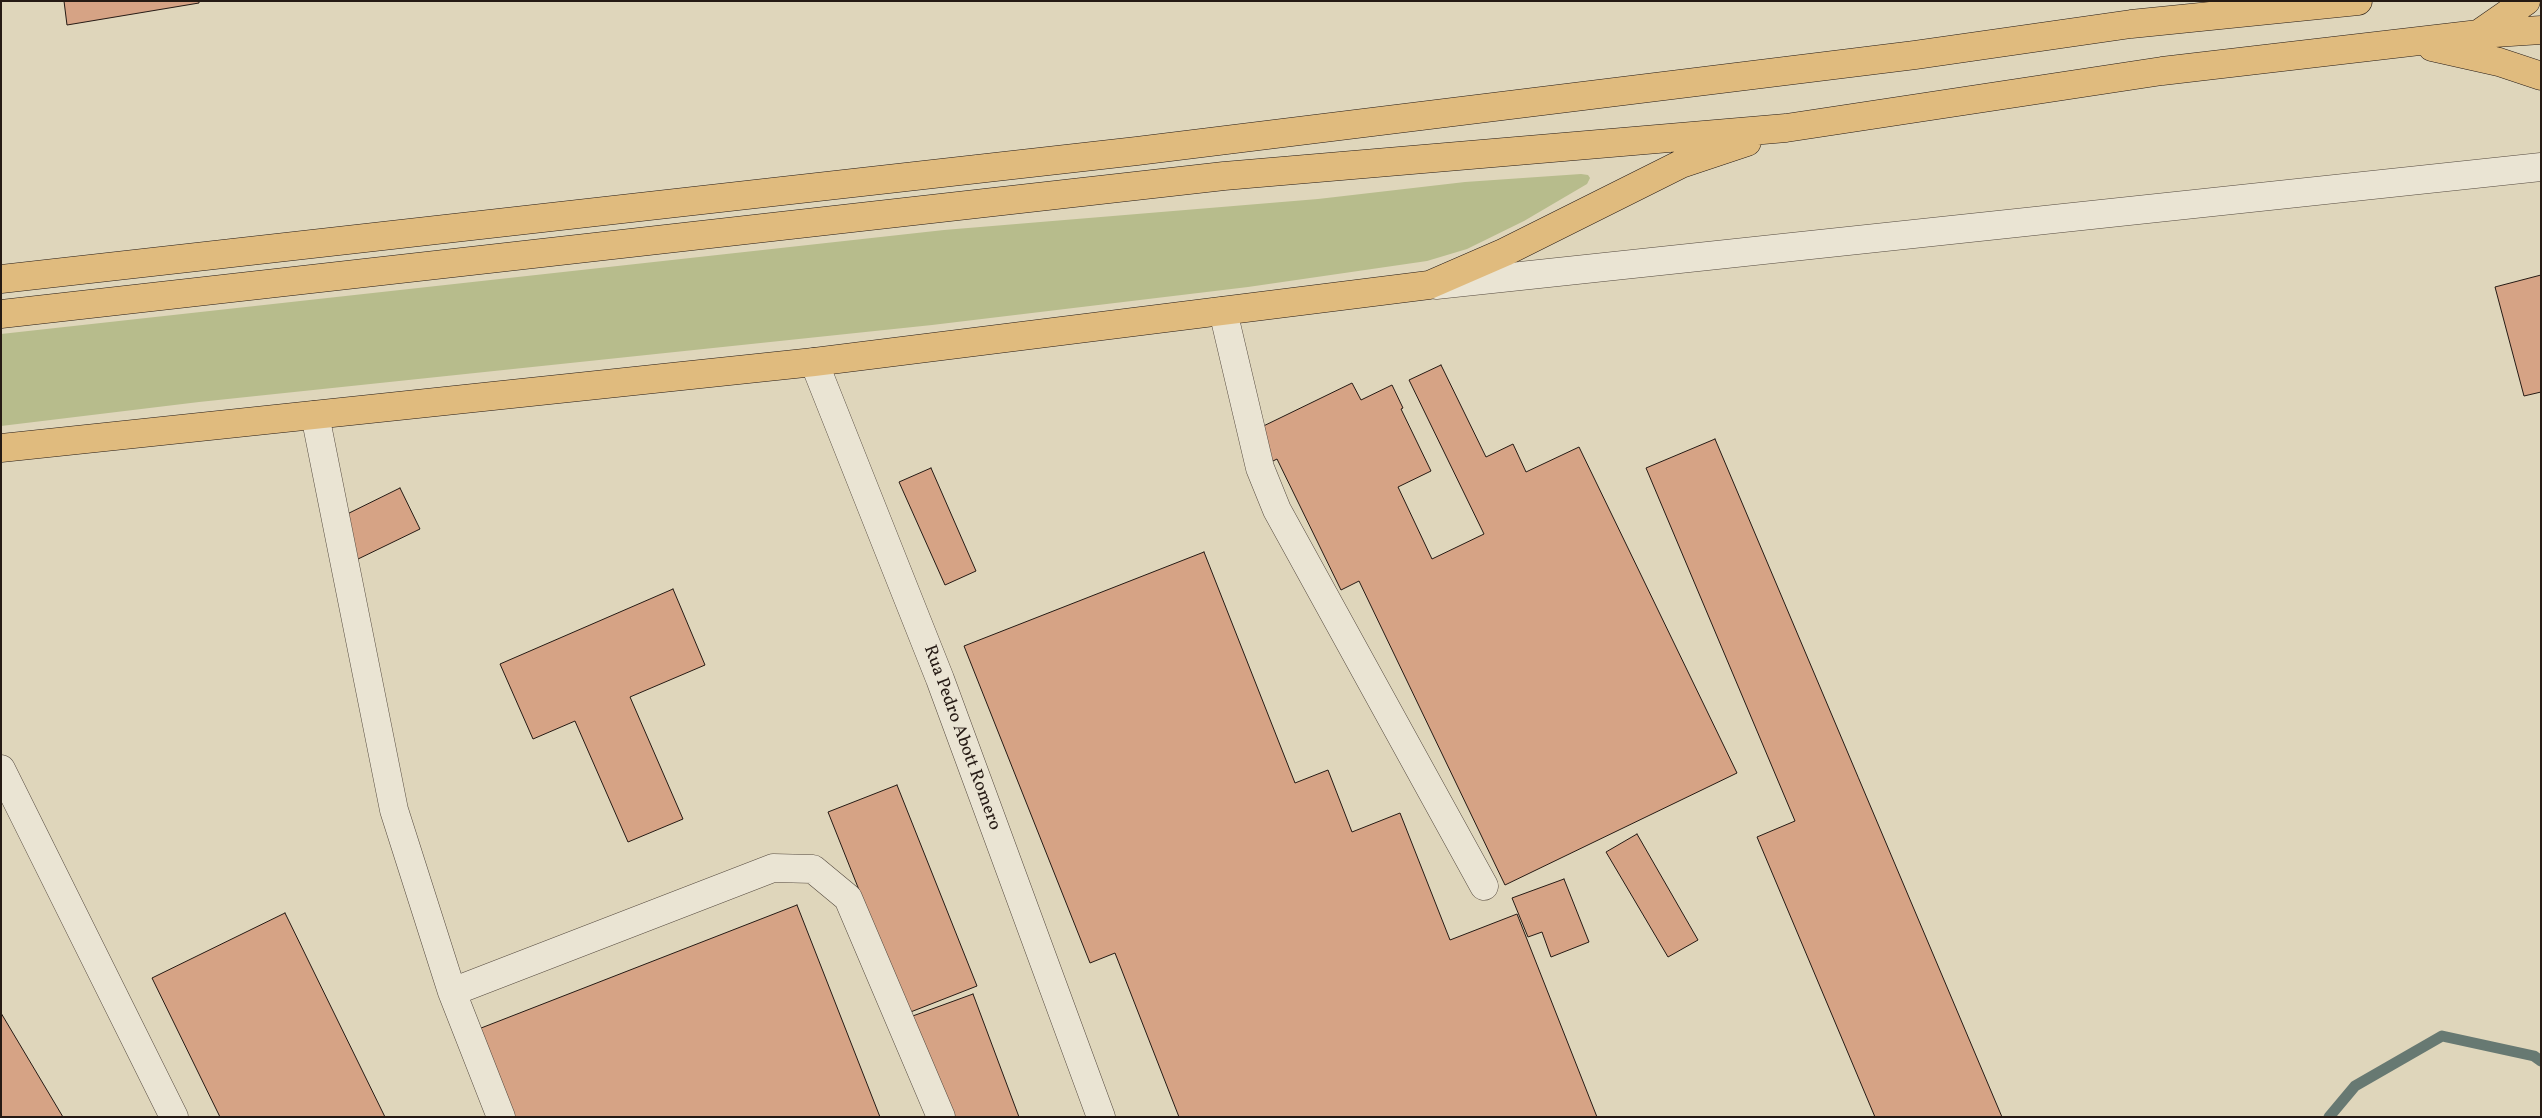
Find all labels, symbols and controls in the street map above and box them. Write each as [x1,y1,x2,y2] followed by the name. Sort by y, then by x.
[917,642,1005,834] street label: Rua Pedro Abott Romero

